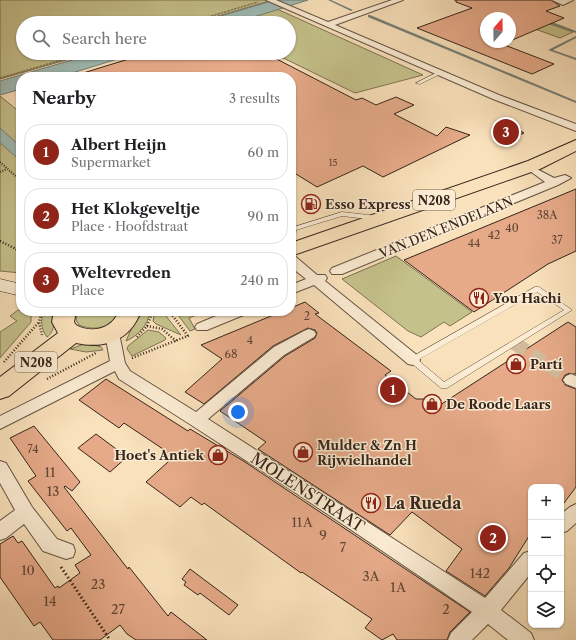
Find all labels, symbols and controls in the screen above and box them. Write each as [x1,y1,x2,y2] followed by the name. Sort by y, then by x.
[480,12,516,48] north arrow
[16,16,296,60] search box
[30,27,52,49] icon: search
[62,29,147,48] text: Search here
[32,88,96,108] text: Nearby
[229,90,280,106] text: 3 results
[493,117,519,147] pin: 3
[71,135,167,154] text: Albert Heijn
[43,144,49,160] text: 1
[248,144,279,160] text: 60 m
[71,154,151,170] text: Supermarket
[329,157,337,168] house number: 15
[413,190,455,210] road number: N208
[300,193,322,215] fuel station icon: Esso Express
[376,193,516,262] street label: VAN DEN ENDELAAN
[325,196,411,212] place label: Esso Express
[71,199,200,218] text: Het Klokgeveltje
[42,208,50,224] text: 2
[248,208,279,224] text: 90 m
[537,208,558,222] house number: 38A
[71,218,188,234] text: Place · Hoofdstraat
[505,221,519,235] house number: 40
[488,228,500,242] house number: 42
[551,233,563,247] house number: 37
[468,236,480,250] house number: 44
[71,263,171,282] text: Weltevreden
[42,272,50,288] text: 3
[240,272,279,288] text: 240 m
[71,282,104,298] text: Place
[468,287,490,309] restaurant icon: You Hachi
[492,290,562,306] place label: You Hachi
[304,309,310,323] house number: 2
[247,333,253,347] house number: 4
[225,347,237,361] house number: 68
[15,352,57,372] road number: N208
[505,353,527,375] shop icon: Partí
[530,356,563,372] place label: Partí
[380,375,406,405] pin: 1
[421,393,443,415] shop icon: De Roode Laars
[446,396,551,412] place label: De Roode Laars
[228,402,248,422] your location
[317,437,417,468] place label: Mulder & Zn H Rijwielhandel
[292,441,314,463] shop icon: Mulder & Zn H Rijwielhandel
[27,442,39,456] house number: 74
[207,444,229,466] shop icon: Hoet's Antiek
[115,447,204,463] place label: Hoet's Antiek
[247,448,369,536] street label: MOLENSTRAAT
[45,464,56,480] house number: 11
[47,483,59,499] house number: 13
[528,484,564,628] map controls
[528,484,564,520] button: +
[360,492,382,514] restaurant icon: La Rueda
[385,493,462,513] place label: La Rueda
[291,514,313,530] house number: 11A
[528,520,564,556] button: −
[480,523,506,553] pin: 2
[319,527,327,543] house number: 9
[340,539,347,555] house number: 7
[528,556,564,592] button: locate
[21,562,35,578] house number: 10
[470,565,490,581] house number: 142
[363,568,380,584] house number: 3A
[91,576,105,592] house number: 23
[390,579,406,595] house number: 1A
[528,592,564,628] button: layers
[44,593,56,609] house number: 14
[111,601,126,617] house number: 27
[442,601,450,617] house number: 2

